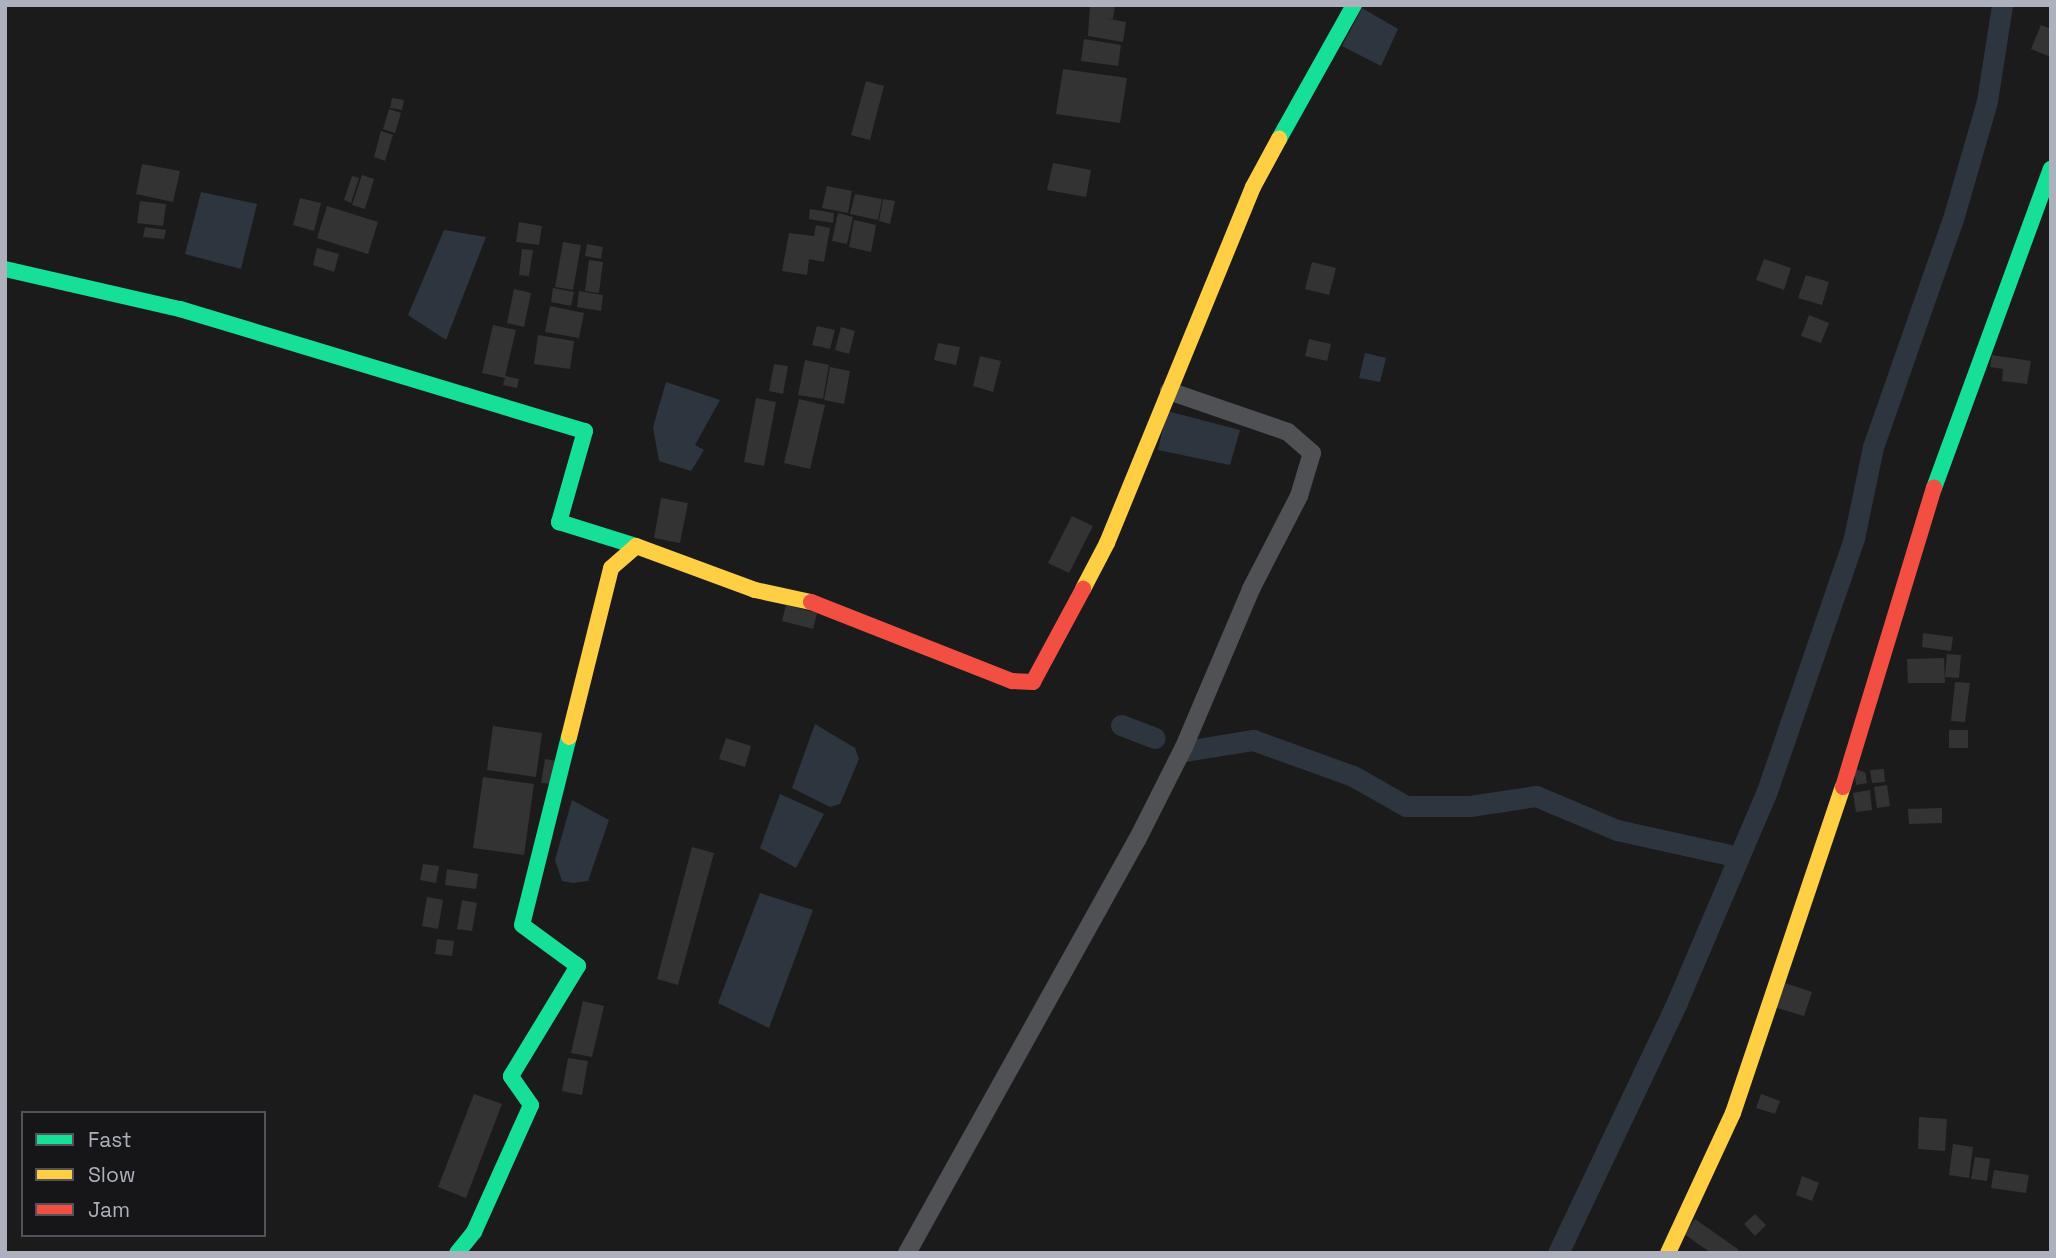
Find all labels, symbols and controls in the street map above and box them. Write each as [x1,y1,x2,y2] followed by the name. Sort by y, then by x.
[21,1111,266,1237] legend
[88,1126,132,1153] text: Fast
[88,1161,136,1188] text: Slow
[88,1196,130,1223] text: Jam

